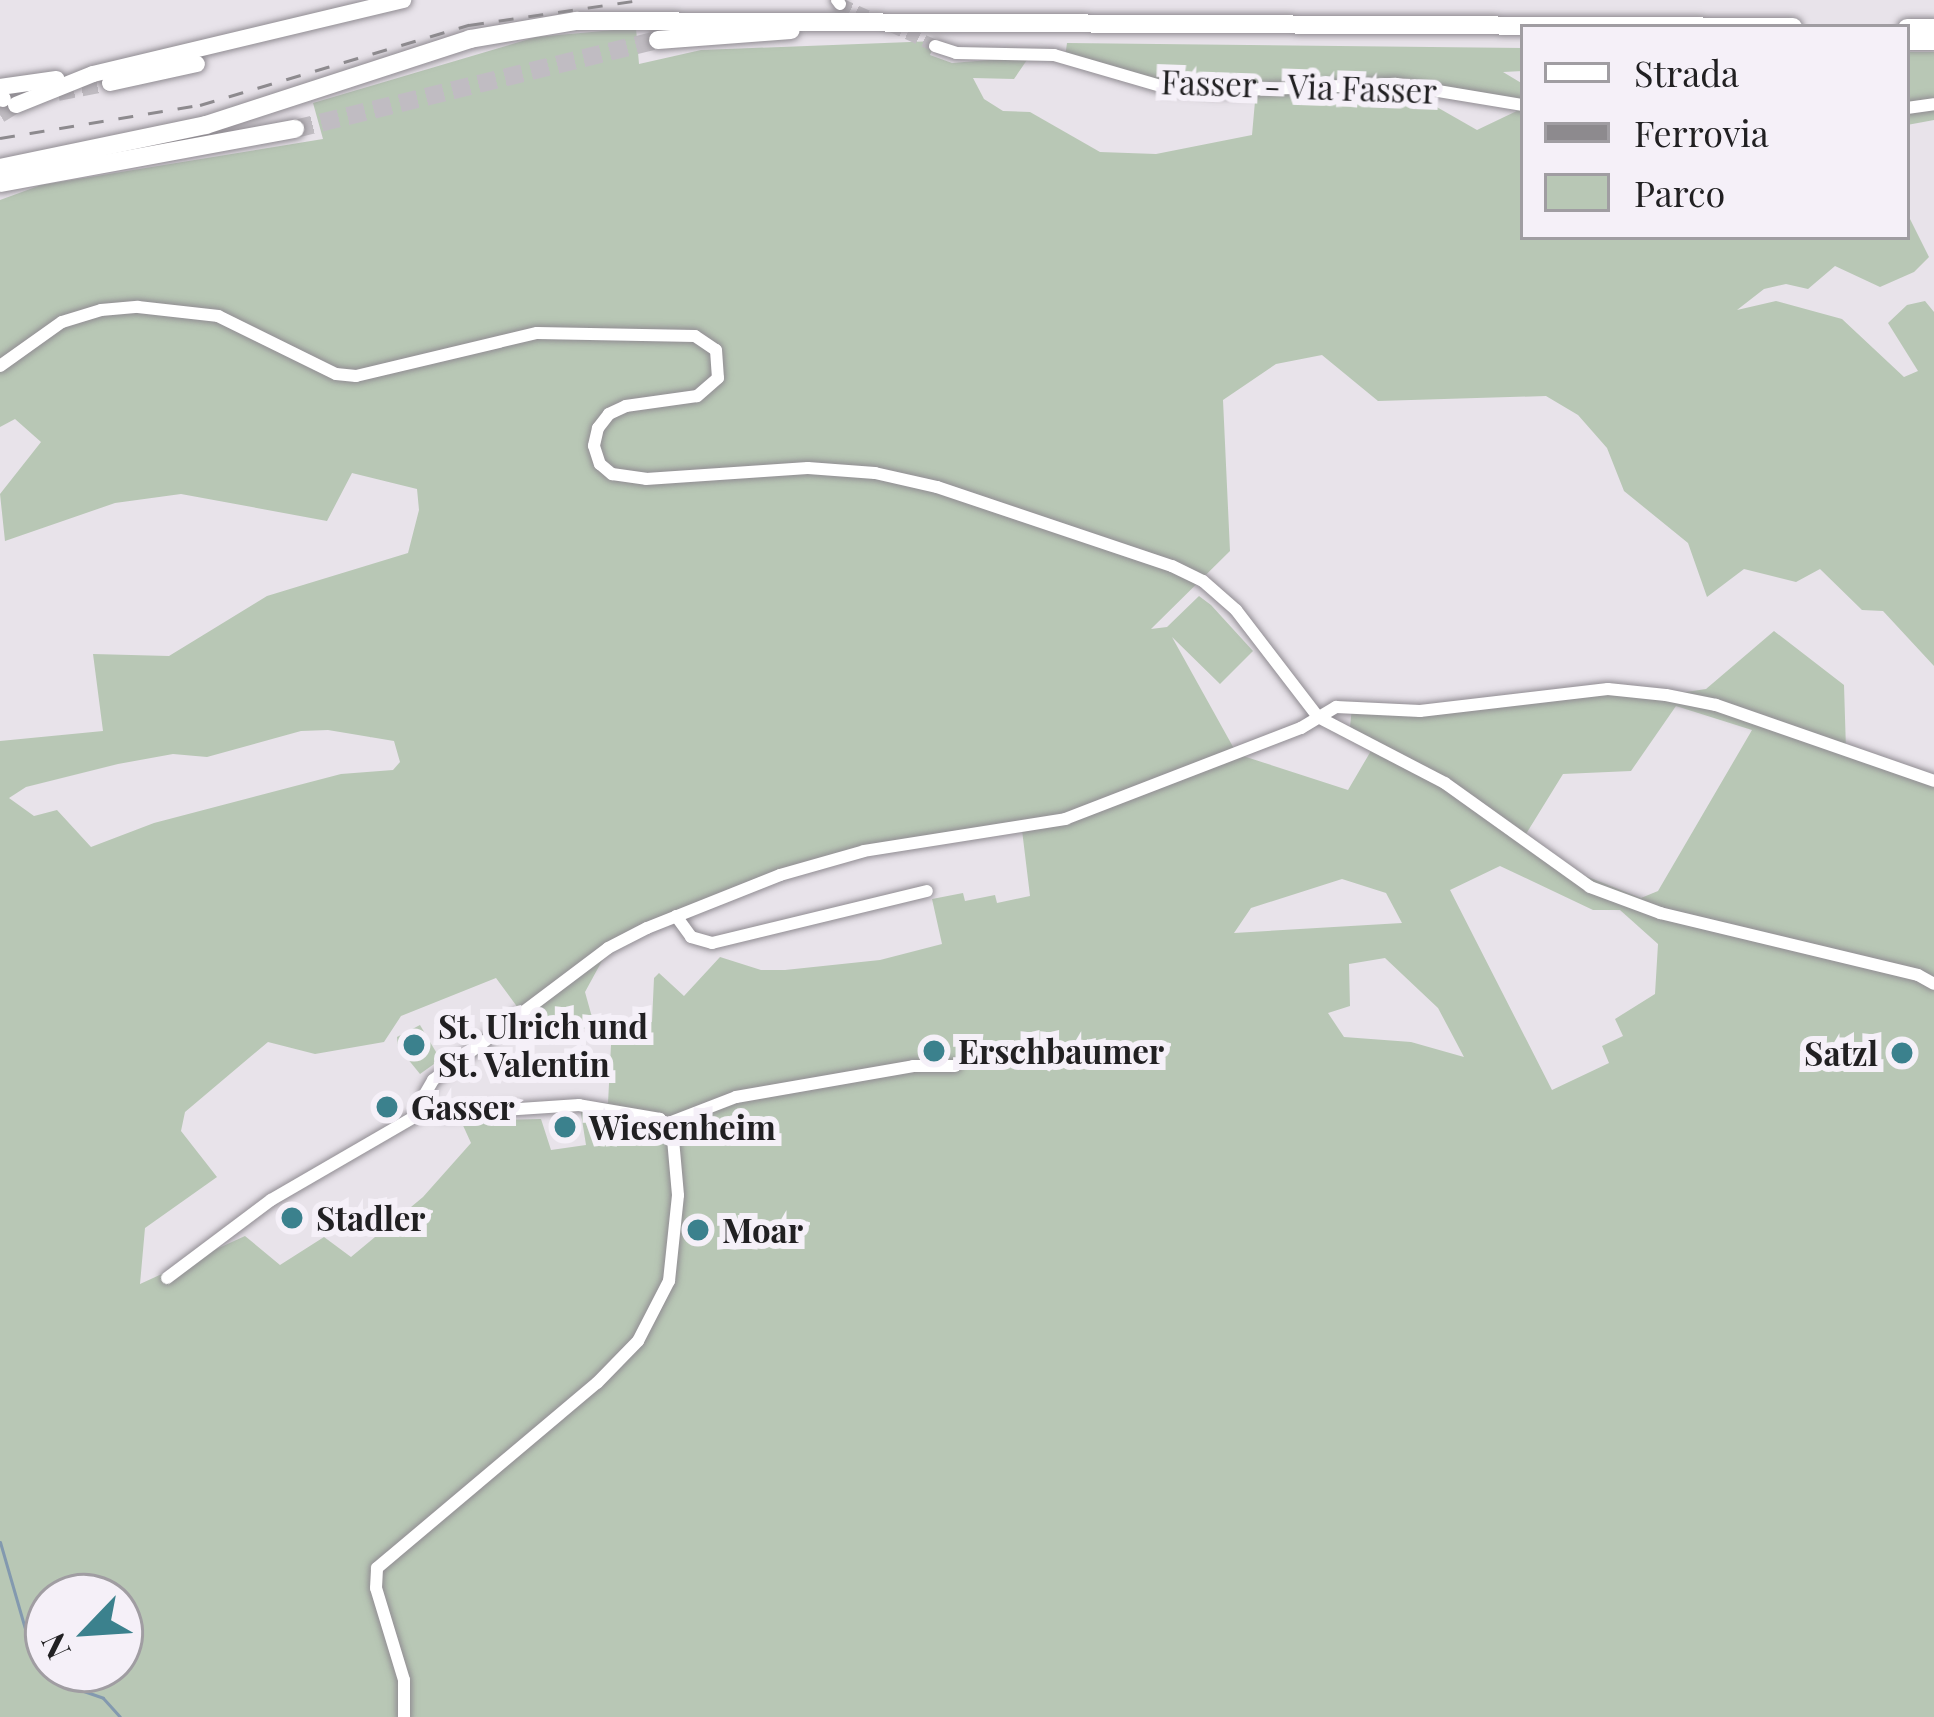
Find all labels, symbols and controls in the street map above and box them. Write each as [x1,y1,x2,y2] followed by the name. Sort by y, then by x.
[1520,24,1910,240] legend
[1634,48,1739,96] text: Strada
[1159,61,1439,111] street label: Fasser - Via Fasser
[1634,108,1769,156] text: Ferrovia
[1634,168,1725,216] text: Parco
[438,1006,648,1084] place label: St. Ulrich und St. Valentin
[958,1031,1164,1071] place label: Erschbaumer
[401,1032,427,1058] marker: St. Ulrich und St. Valentin
[1804,1033,1878,1073] place label: Satzl
[921,1038,947,1064] marker: Erschbaumer
[1889,1040,1915,1066] marker: Satzl
[411,1087,515,1127] place label: Gasser
[374,1094,400,1120] marker: Gasser
[589,1107,776,1147] place label: Wiesenheim
[552,1114,578,1140] marker: Wiesenheim
[316,1198,425,1238] place label: Stadler
[279,1205,305,1231] marker: Stadler
[722,1210,803,1250] place label: Moar
[685,1217,711,1243] marker: Moar
[24,1573,144,1693] north arrow
[29,1627,79,1667] text: N

